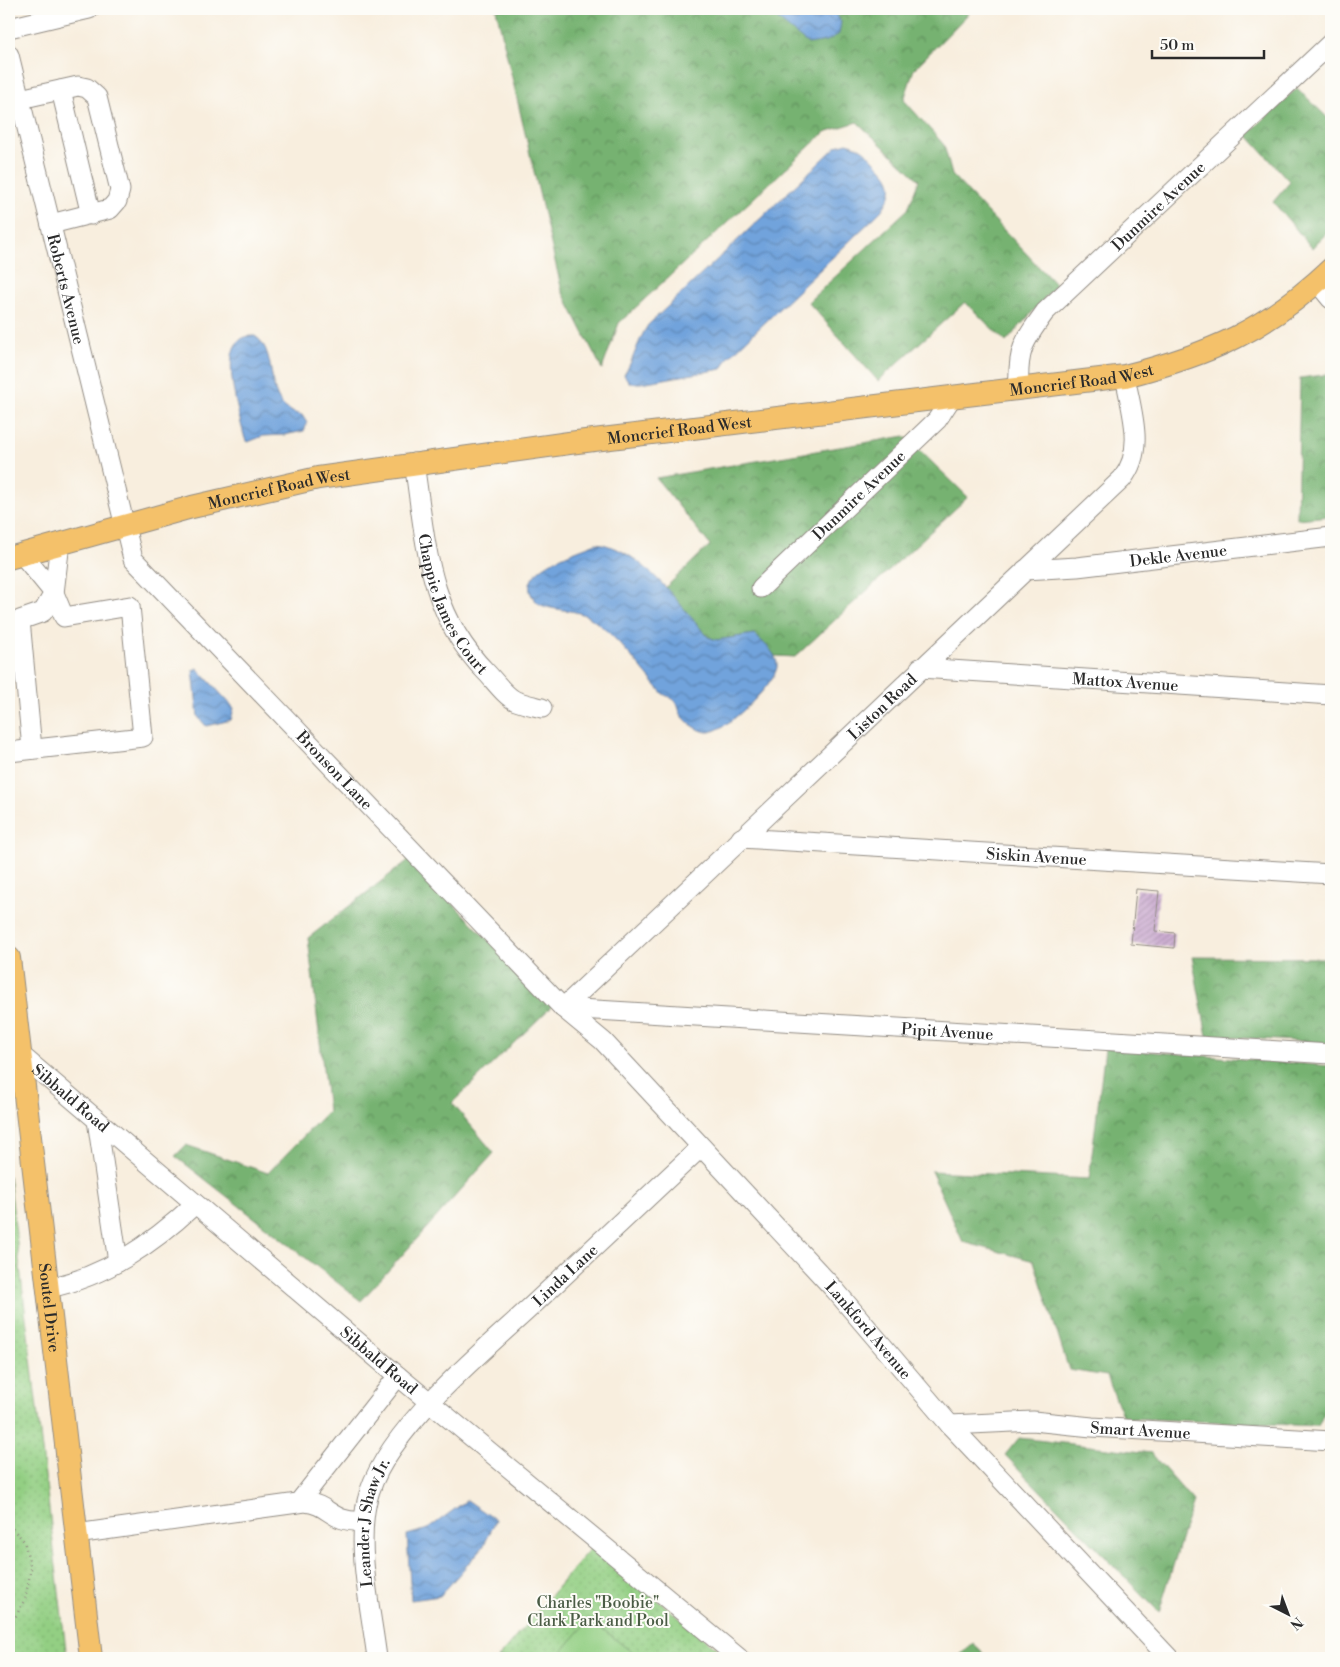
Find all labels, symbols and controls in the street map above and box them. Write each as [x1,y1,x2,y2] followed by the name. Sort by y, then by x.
[1152,28,1265,60] scale bar
[1160,36,1194,55] text: 50 m
[1108,158,1210,255] street label: Dunmire Avenue
[42,232,89,347] street label: Roberts Avenue
[1008,360,1156,401] street label: Moncrief Road West
[606,412,753,449] street label: Moncrief Road West
[809,446,910,545] street label: Dunmire Avenue
[206,465,352,514] street label: Moncrief Road West
[413,532,492,679] street label: Chappie James Court
[1129,540,1228,572] street label: Dekle Avenue
[1072,669,1179,696] street label: Mattox Avenue
[844,670,921,744] street label: Liston Road
[291,726,377,814] street label: Bronson Lane
[985,844,1087,870] street label: Siskin Avenue
[901,1019,994,1045] street label: Pipit Avenue
[27,1060,113,1137] street label: Sibbald Road
[529,1240,602,1311] street label: Linda Lane
[34,1262,64,1353] street label: Soutel Drive
[821,1277,916,1384] street label: Lankford Avenue
[336,1322,421,1399] street label: Sibbald Road
[1090,1418,1191,1444] street label: Smart Avenue
[354,1454,395,1588] street label: Leander J Shaw Jr.
[1262,1590,1312,1640] north arrow
[527,1593,669,1631] park label: Charles "Boobie" Clark Park and Pool
[1286,1613,1306,1633] text: N

